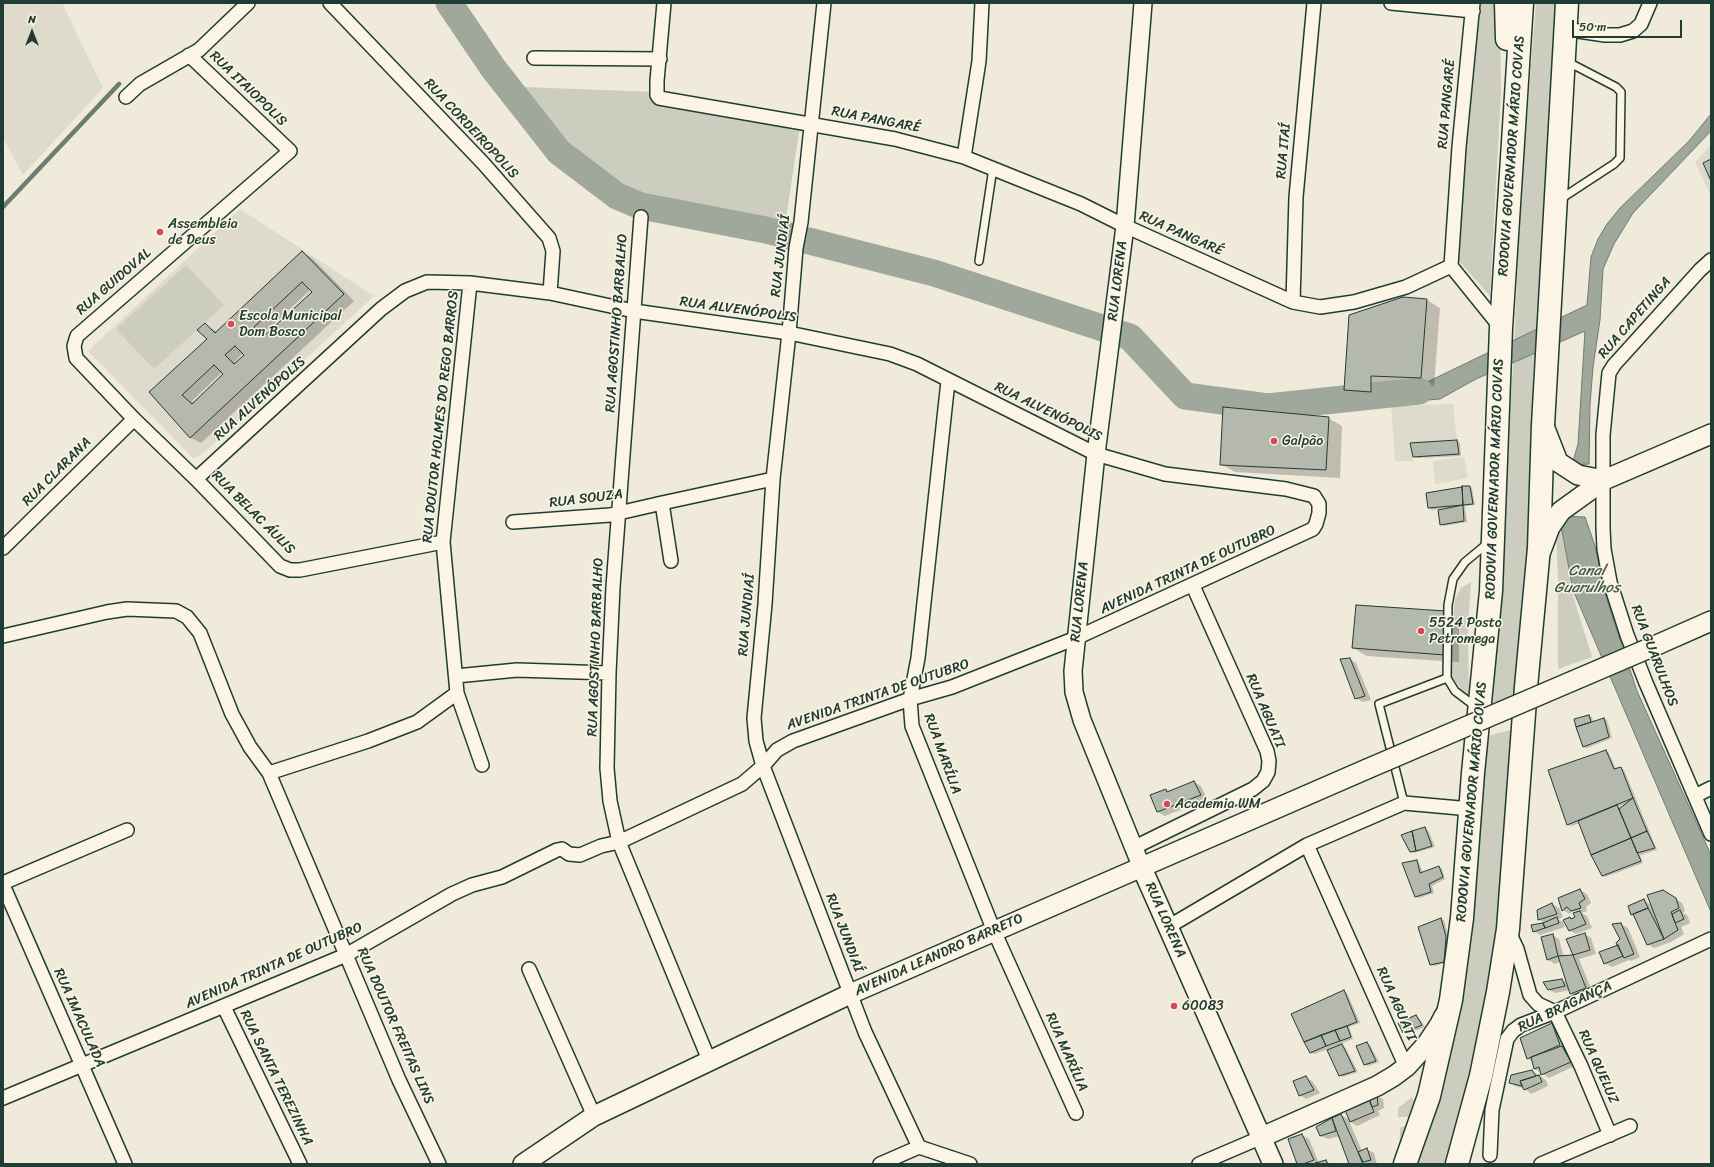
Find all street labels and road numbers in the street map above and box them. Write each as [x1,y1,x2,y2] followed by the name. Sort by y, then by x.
[1495,35,1529,277] street label: RODOVIA GOVERNADOR MÁRIO COVAS
[206,48,290,130] street label: RUA ITAIOPOLIS
[1435,58,1459,150] street label: RUA PANGARÉ
[420,75,522,183] street label: RUA CORDEIROPOLIS
[830,103,922,137] street label: RUA PANGARÉ
[1273,122,1295,180] street label: RUA ITAÍ
[1136,208,1226,260] street label: RUA PANGARÉ
[768,214,794,298] street label: RUA JUNDIAÍ
[602,233,632,413] street label: RUA AGOSTINHO BARBALHO
[1105,240,1131,322] street label: RUA LORENA
[73,245,155,319] street label: RUA GUIDOVAL
[1595,274,1675,362] street label: RUA CAPETINGA
[419,290,463,544] street label: RUA DOUTOR HOLMES DO REGO BARROS
[679,294,797,326] street label: RUA ALVENÓPOLIS
[211,353,309,445] street label: RUA ALVENÓPOLIS
[1482,358,1508,600] street label: RODOVIA GOVERNADOR MÁRIO COVAS
[992,379,1104,445] street label: RUA ALVENÓPOLIS
[19,434,95,510] street label: RUA CLARANA
[208,468,298,558] street label: RUA BELAC ÁULIS
[548,486,624,512] street label: RUA SOUZA
[1097,522,1279,618] street label: AVENIDA TRINTA DE OUTUBRO
[584,557,608,737] street label: RUA AGOSTINHO BARBALHO
[1067,561,1093,643] street label: RUA LORENA
[735,573,759,657] street label: RUA JUNDIAÍ
[1627,603,1681,709] street label: RUA GUARULHOS
[784,656,972,734] street label: AVENIDA TRINTA DE OUTUBRO
[1242,671,1288,751] street label: RUA AGUATI
[1453,681,1491,923] street label: RODOVIA GOVERNADOR MÁRIO COVAS
[920,712,964,796] street label: RUA MARÍLIA
[1141,880,1189,960] street label: RUA LORENA
[821,891,867,975] street label: RUA JUNDIAÍ
[852,910,1026,1000] street label: AVENIDA LEANDRO BARRETO
[183,919,365,1013] street label: AVENIDA TRINTA DE OUTUBRO
[353,945,437,1107] street label: RUA DOUTOR FREITAS LINS
[1372,965,1420,1043] street label: RUA AGUATI
[50,966,108,1070] street label: RUA IMACULADA
[1515,978,1615,1036] street label: RUA BRAGANÇA
[236,1008,316,1148] street label: RUA SANTA TEREZINHA
[1041,1010,1091,1094] street label: RUA MARÍLIA
[1574,1027,1622,1107] street label: RUA QUELUZ

